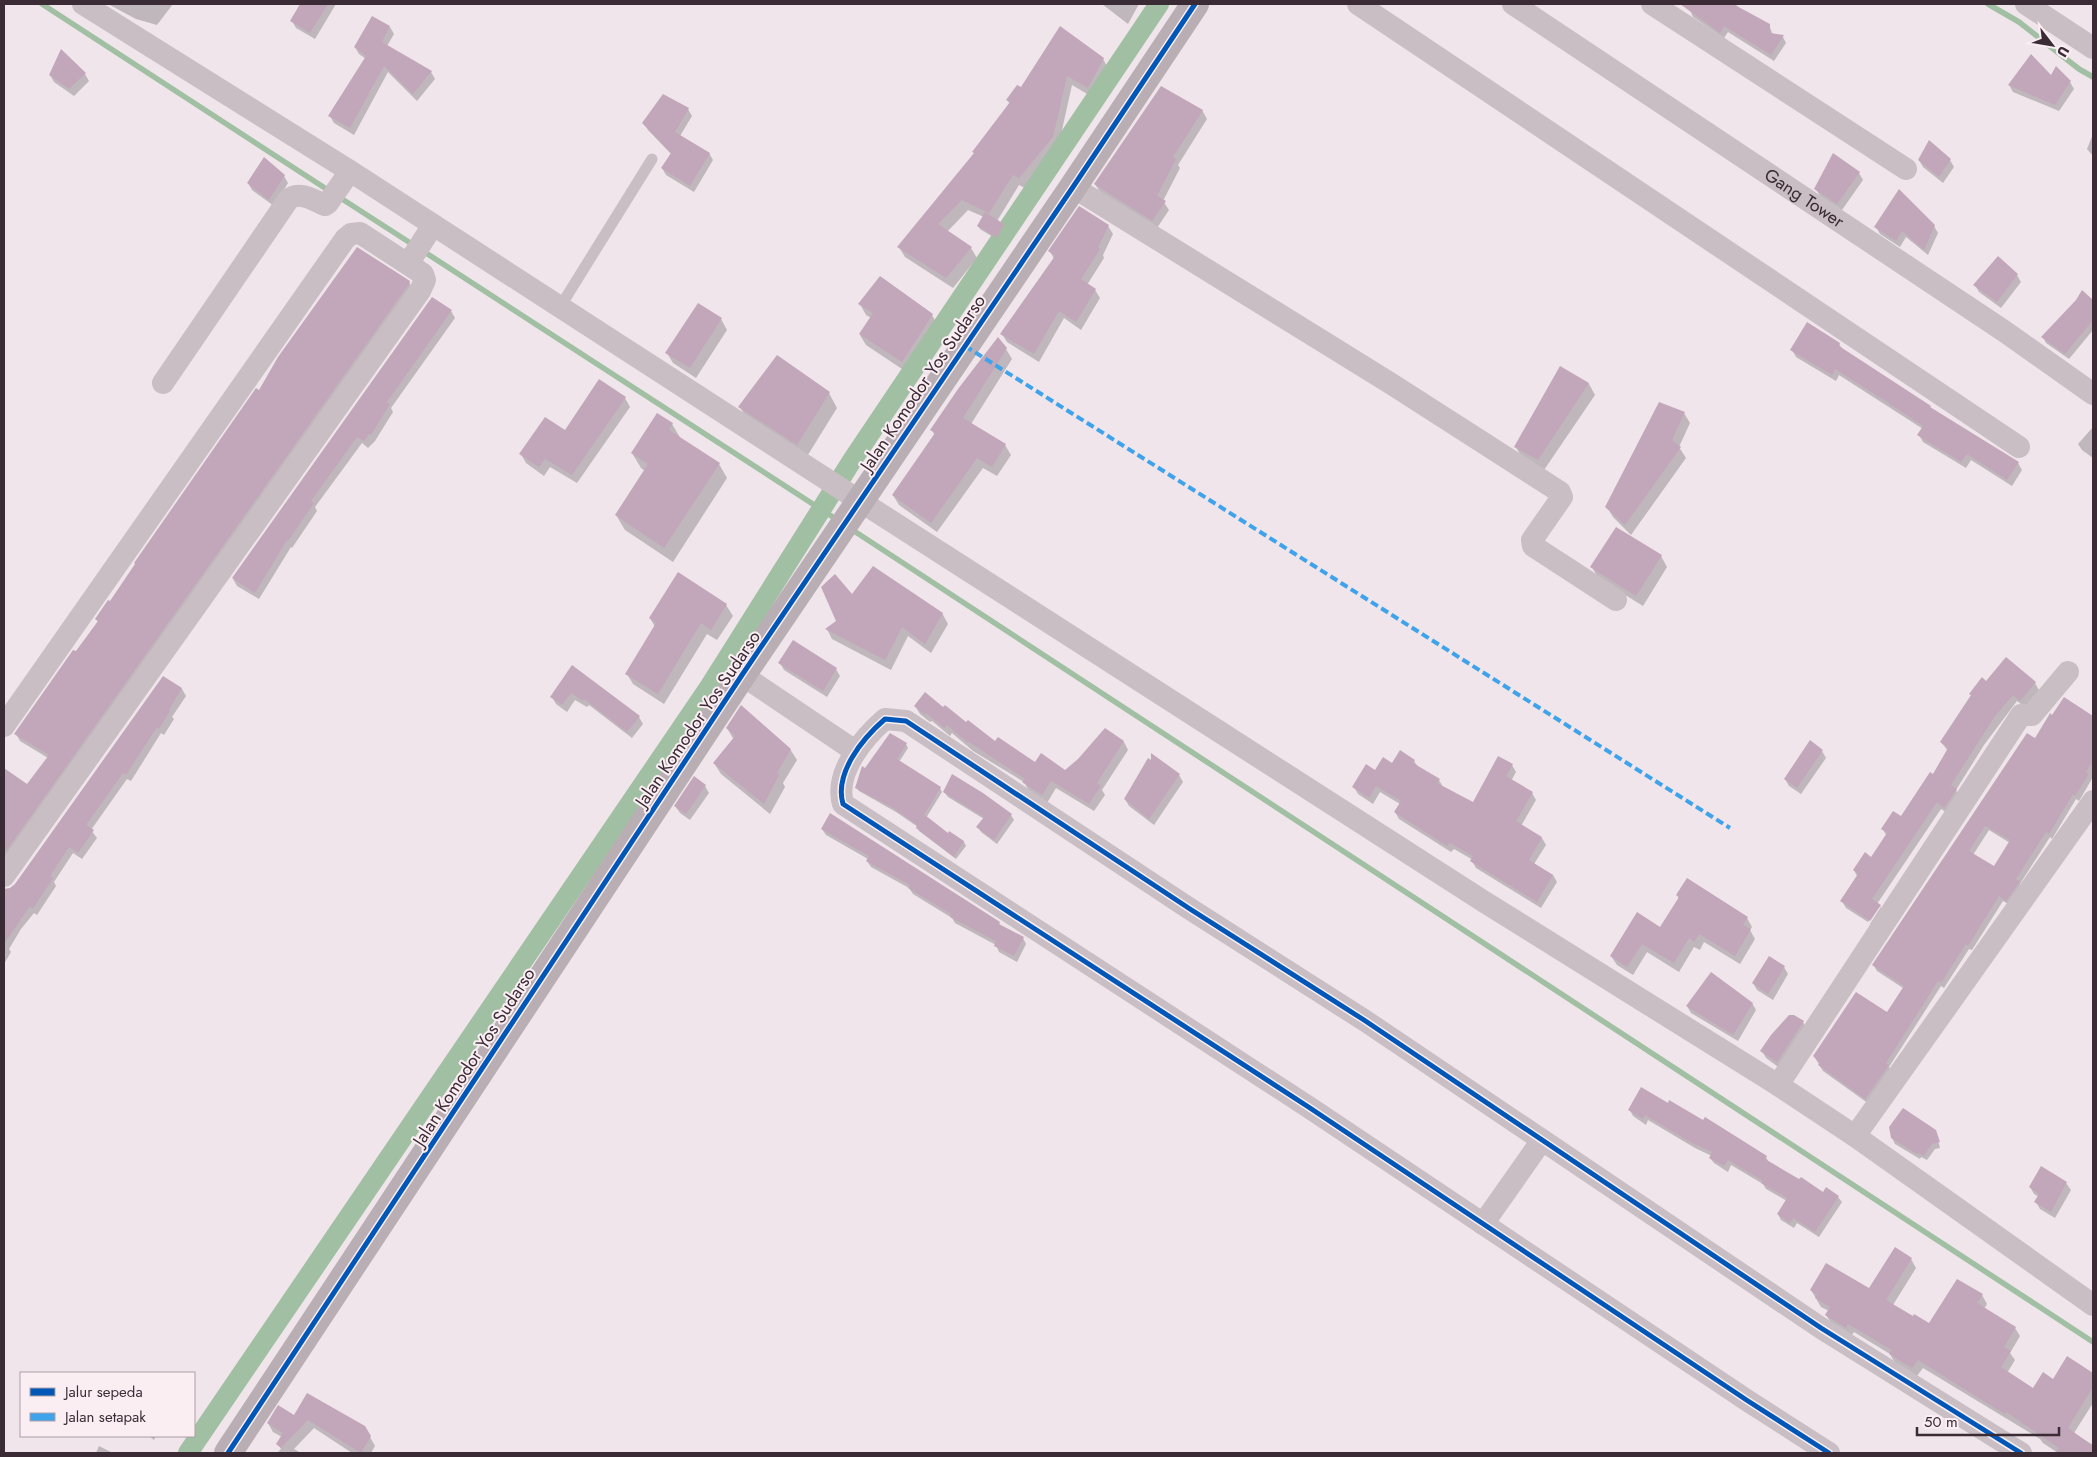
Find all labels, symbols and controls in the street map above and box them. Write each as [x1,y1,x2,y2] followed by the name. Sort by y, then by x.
[2027,20,2077,70] north arrow
[2052,42,2074,61] text: U
[1759,162,1850,235] street label: Gang Tower
[853,289,992,478] street label: Jalan Komodor Yos Sudarso
[628,625,767,814] street label: Jalan Komodor Yos Sudarso
[405,963,542,1153] street label: Jalan Komodor Yos Sudarso
[20,1372,195,1437] legend
[63,1381,143,1403] text: Jalur sepeda
[1917,1404,2060,1436] scale bar
[63,1406,146,1428] text: Jalan setapak
[1924,1411,1958,1433] text: 50 m

